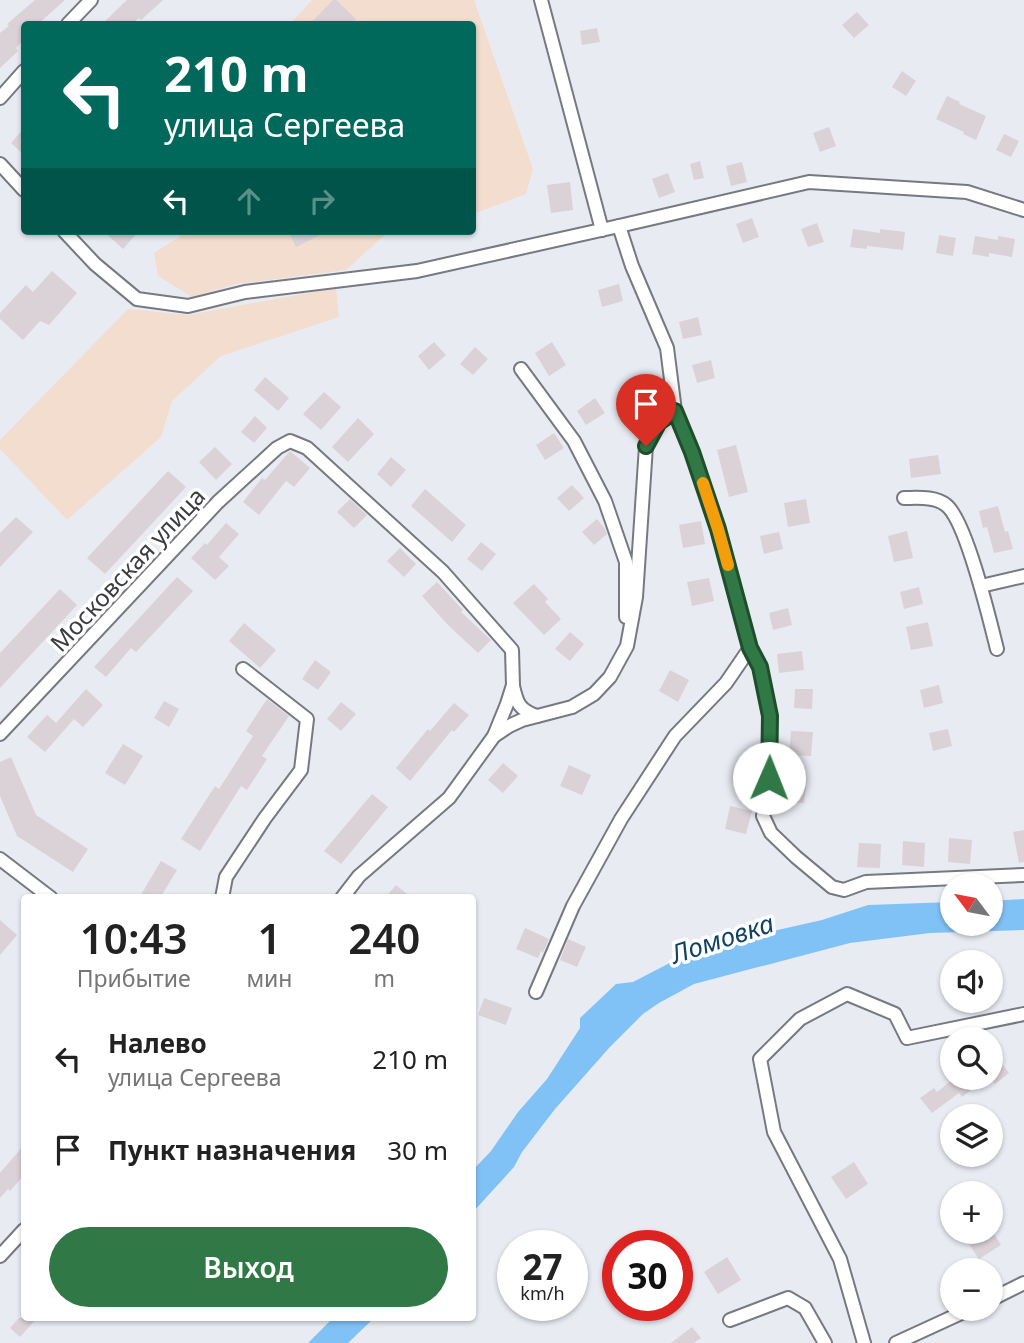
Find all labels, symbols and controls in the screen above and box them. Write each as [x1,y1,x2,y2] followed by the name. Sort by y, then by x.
[164,40,309,106] text: 210 m
[49,49,140,140] icon: left
[164,103,405,146] text: улица Сергеева
[157,182,195,220] icon: left
[230,182,268,220] icon: ahead
[303,182,341,220] icon: right
[616,374,676,446] pin
[627,385,665,423] icon: arrive
[42,480,212,658] street label: Московская улица
[732,741,806,815] position arrow
[940,873,1003,936] north arrow
[940,873,1003,1321] map controls
[665,904,779,972] water label: Ломовка
[80,909,188,966] text: 10:43
[257,909,281,966] text: 1
[348,909,420,966] text: 240
[940,950,1003,1013] button: sound
[77,962,191,994] text: Прибытие
[246,962,292,994] text: мин
[373,962,395,994] text: m
[108,1025,207,1061] text: Налево
[940,1027,1003,1090] button: search
[49,1040,87,1078] icon: left
[372,1041,448,1077] text: 210 m
[108,1061,282,1093] text: улица Сергеева
[940,1104,1003,1167] button: layers
[49,1131,87,1169] icon: arrive
[108,1132,356,1168] text: Пункт назначения
[387,1132,448,1168] text: 30 m
[940,1181,1003,1244] button: +
[49,1227,448,1307] button: Выход
[602,1230,693,1321] speed limit sign: 30
[522,1243,563,1290] text: 27
[940,1258,1003,1321] button: −
[520,1281,565,1305] text: km/h

